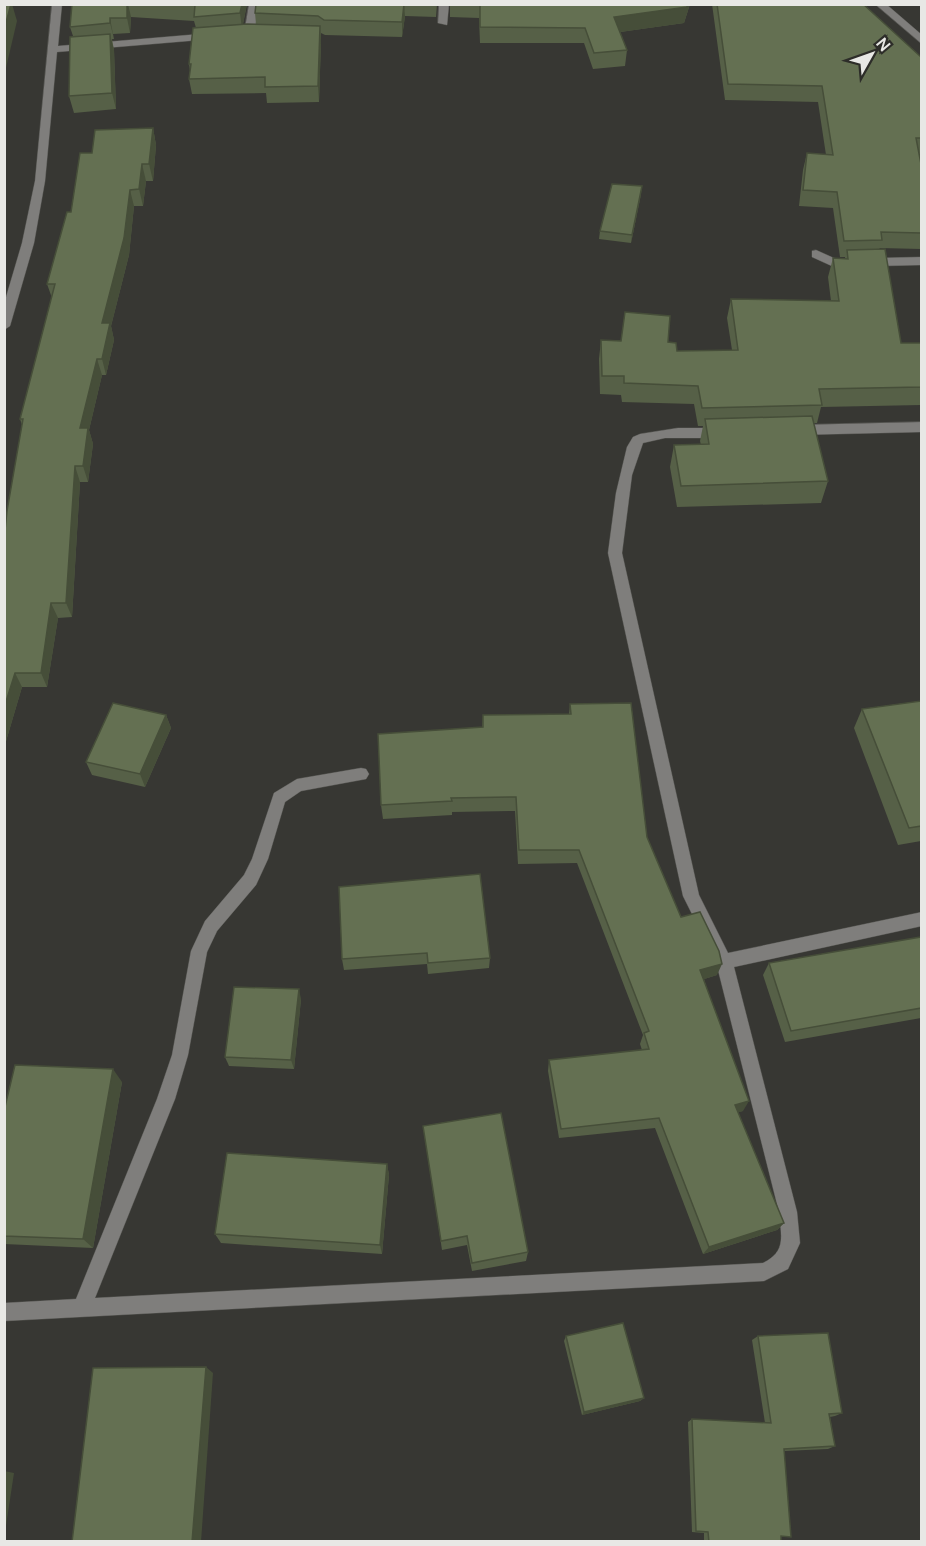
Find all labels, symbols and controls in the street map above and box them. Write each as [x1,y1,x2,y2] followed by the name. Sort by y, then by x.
[842,24,902,84] north arrow
[871,33,896,56] text: N

